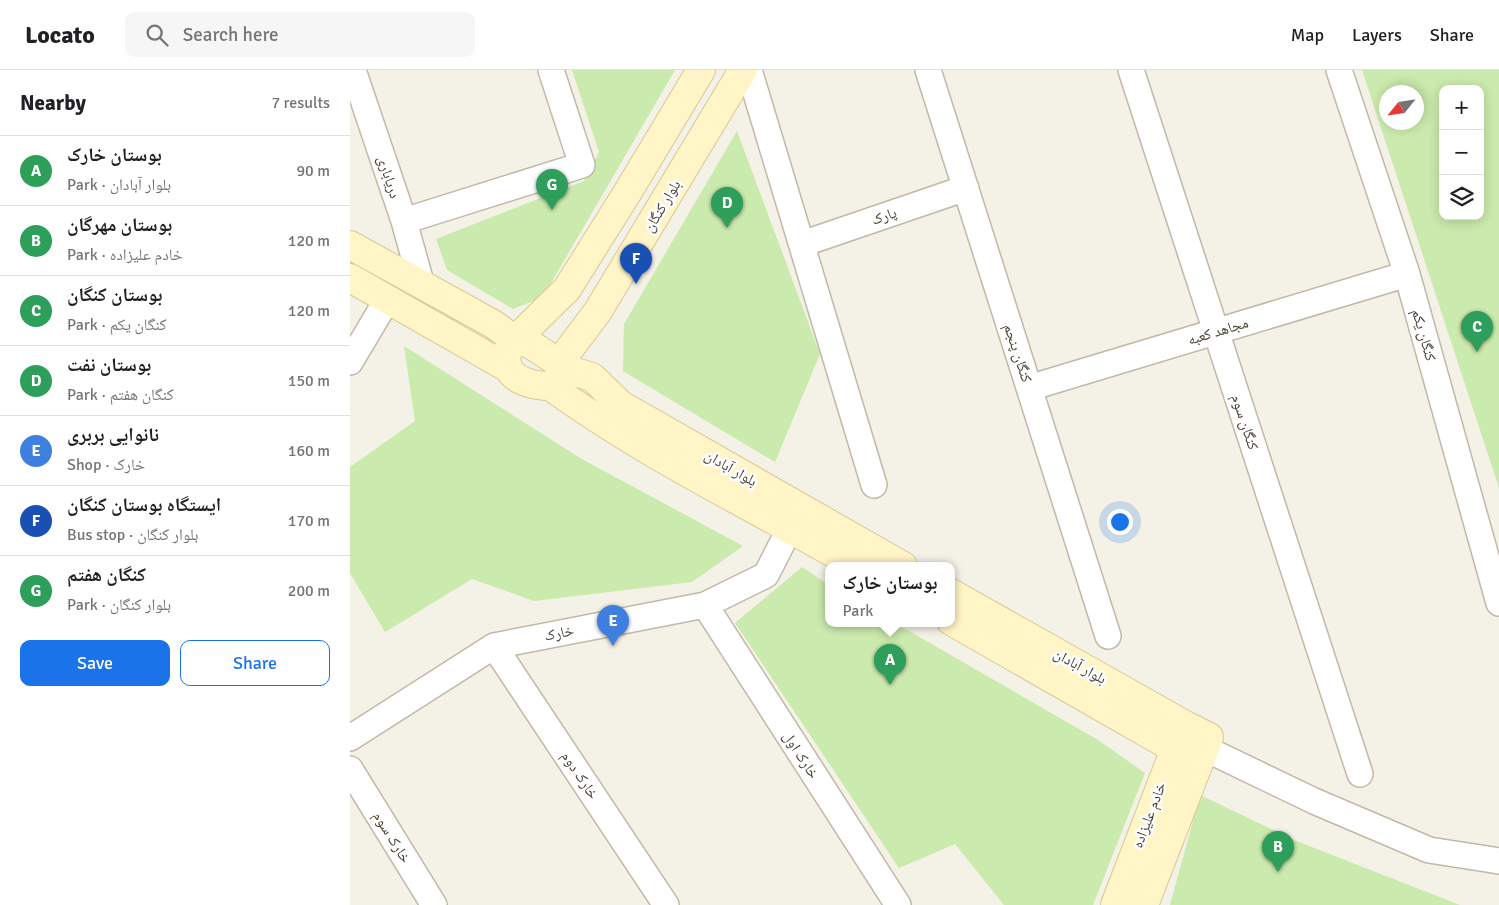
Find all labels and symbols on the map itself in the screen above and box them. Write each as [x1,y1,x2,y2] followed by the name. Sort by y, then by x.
[1379,85,1424,130] north arrow
[373,153,404,201] street label: دریاباری
[536,169,568,210] pin: G
[639,177,685,236] street label: بلوار کنگان
[711,187,743,228] pin: D
[869,203,899,229] street label: پارک
[620,243,652,284] pin: F
[1407,307,1440,363] street label: کنگان یکم
[1461,311,1493,352] pin: C
[1186,313,1251,349] street label: مجاهد کعبه
[999,321,1036,385] street label: کنگان پنجم
[1227,392,1262,452] street label: کنگان سوم
[701,446,760,491] street label: بلوار آبادان
[1107,509,1133,535] your location
[597,605,629,646] pin: E
[543,621,576,645] street label: خارک
[874,644,906,685] pin: A
[1050,644,1110,689] street label: بلوار آبادان
[778,728,823,783] street label: خارک اول
[557,748,603,803] street label: خارک دوم
[1128,779,1171,851] street label: خادم علیزاده
[368,808,415,867] street label: خارک سوم
[1262,831,1294,872] pin: B

